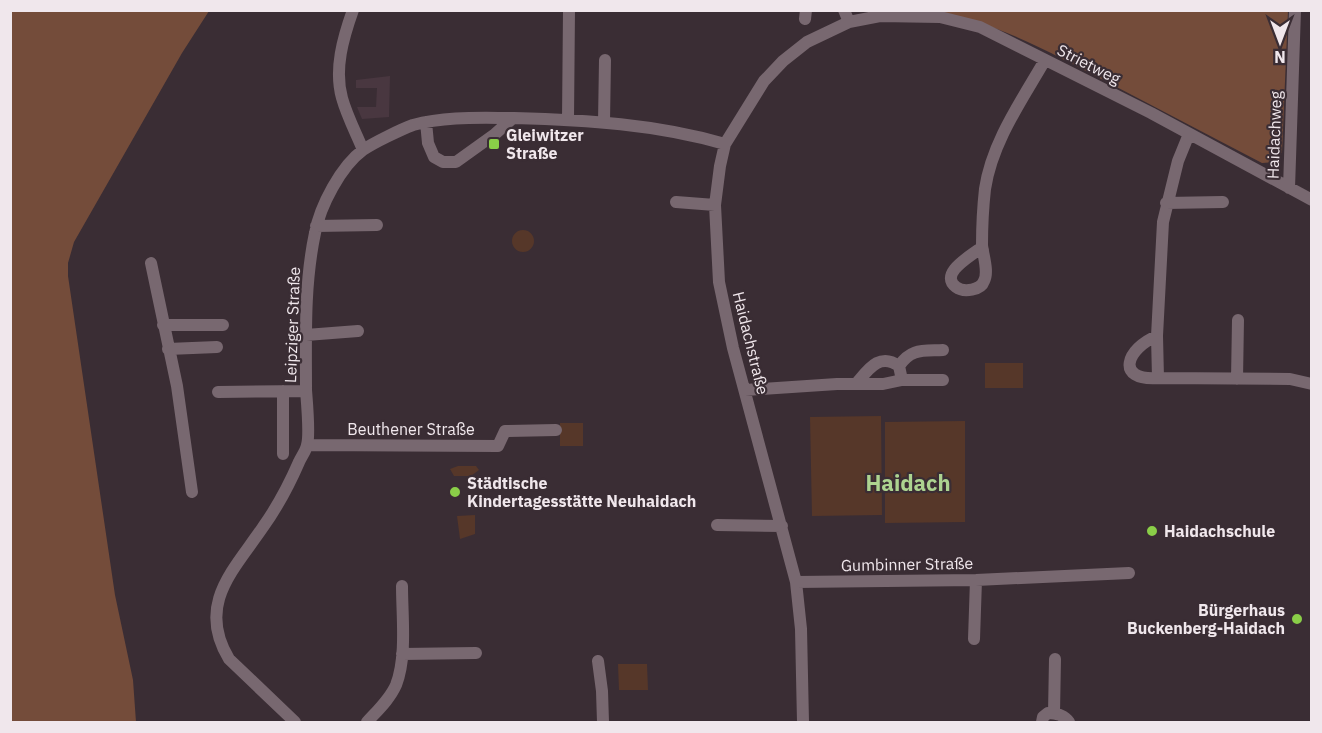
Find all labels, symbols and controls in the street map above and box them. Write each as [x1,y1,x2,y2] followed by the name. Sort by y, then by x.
[1250,12,1310,72] north arrow
[1054,40,1125,89] street label: Strietweg
[1274,47,1286,67] text: N
[1262,90,1286,179] street label: Haidachweg
[506,125,584,163] place label: Gleiwitzer Straße
[487,137,501,151] marker: Gleiwitzer Straße
[280,266,304,383] street label: Leipziger Straße
[729,289,774,397] street label: Haidachstraße
[347,419,475,439] street label: Beuthener Straße
[865,468,951,497] district label: Haidach
[467,473,696,511] place label: Städtische Kindertagesstätte Neuhaidach
[448,485,462,499] marker: Städtische Kindertagesstätte Neuhaidach
[1164,521,1275,541] place label: Haidachschule
[1145,524,1159,538] marker: Haidachschule
[841,553,974,575] street label: Gumbinner Straße
[1127,600,1285,638] place label: Bürgerhaus Buckenberg-Haidach
[1290,612,1304,626] marker: Bürgerhaus Buckenberg-Haidach

